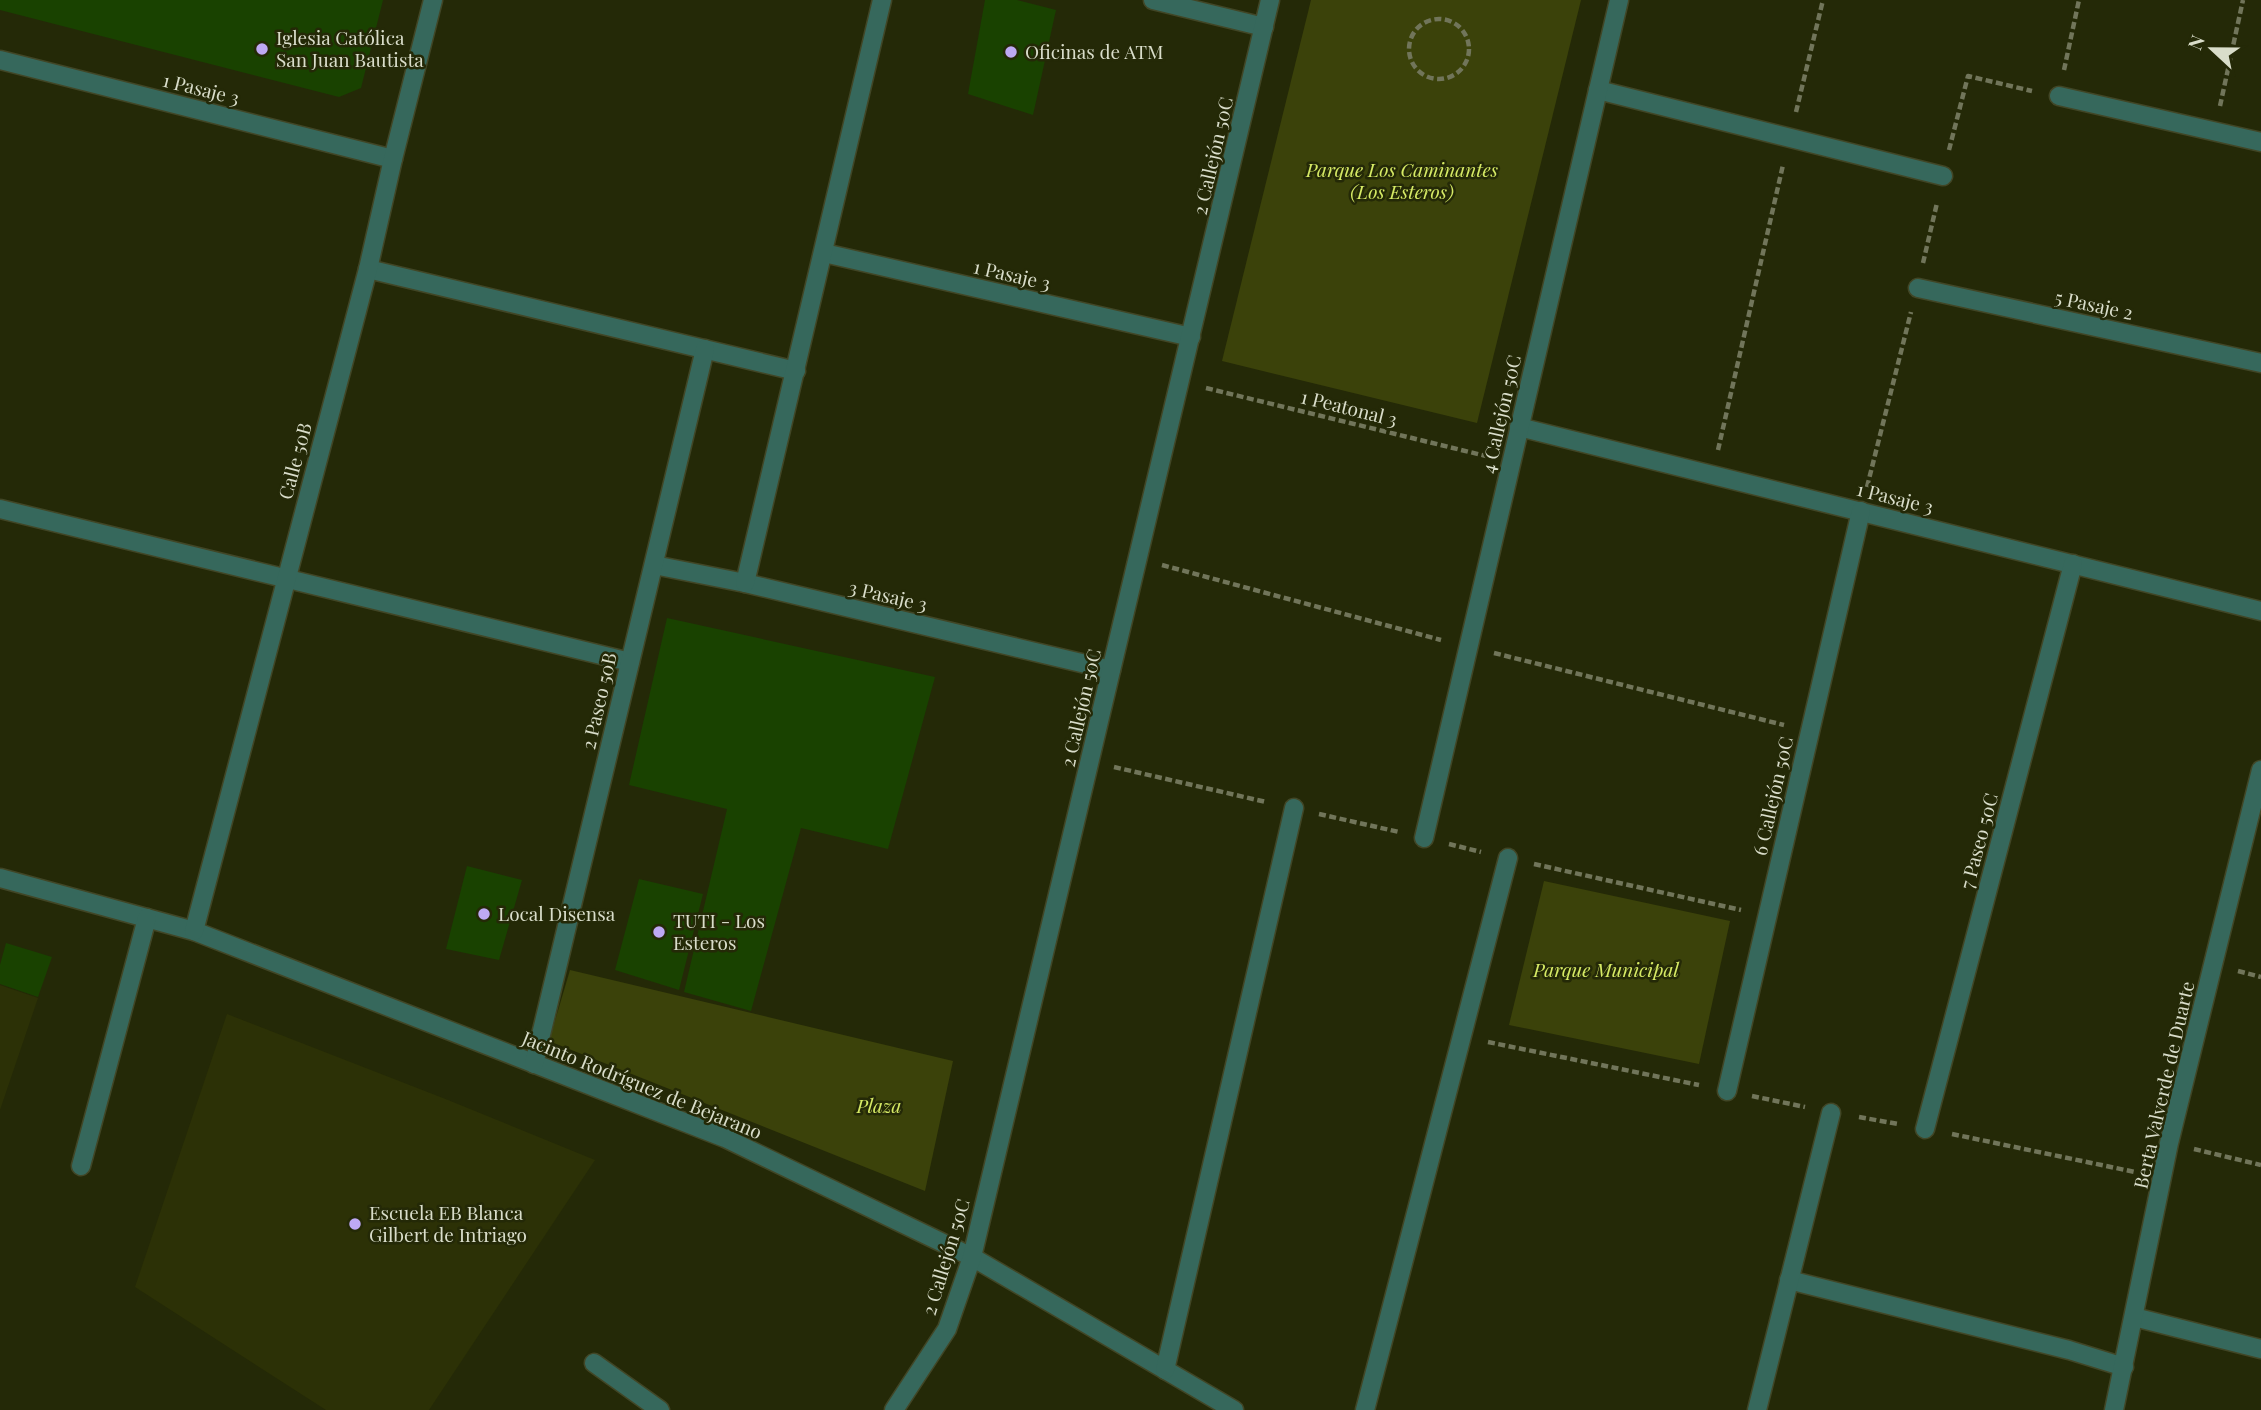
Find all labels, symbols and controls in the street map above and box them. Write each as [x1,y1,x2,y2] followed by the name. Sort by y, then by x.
[2177,14,2247,84] north arrow
[276,24,424,72] place label: Iglesia Católica San Juan Bautista
[2181,31,2210,53] text: N
[1025,38,1164,64] place label: Oficinas de ATM
[254,41,270,57] marker: Iglesia Católica San Juan Bautista
[1003,44,1019,60] marker: Oficinas de ATM
[160,66,242,110] street label: 1 Pasaje 3
[1186,94,1238,217] street label: 2 Callejón 50C
[1305,156,1498,204] park label: Parque Los Caminantes (Los Esteros)
[971,253,1053,295] street label: 1 Pasaje 3
[2053,283,2136,325] street label: 5 Pasaje 2
[1474,352,1526,476] street label: 4 Callejón 50C
[1298,383,1400,432] street label: 1 Peatonal 3
[271,419,317,502] street label: Calle 50B
[1854,475,1936,519] street label: 1 Pasaje 3
[846,573,930,617] street label: 3 Pasaje 3
[1054,646,1106,769] street label: 2 Callejón 50C
[574,650,622,752] street label: 2 Paseo 50B
[1746,734,1798,858] street label: 6 Callejón 50C
[1953,790,2003,892] street label: 7 Paseo 50C
[498,900,616,926] place label: Local Disensa
[476,906,492,922] marker: Local Disensa
[673,907,765,955] place label: TUTI - Los Esteros
[651,924,667,940] marker: TUTI - Los Esteros
[1532,956,1679,982] park label: Parque Municipal
[2126,978,2200,1191] street label: Berta Valverde de Duarte
[518,1024,766,1144] street label: Jacinto Rodríguez de Bejarano
[856,1092,901,1118] park label: Plaza
[915,1195,975,1318] street label: 2 Callejón 50C
[369,1199,527,1247] place label: Escuela EB Blanca Gilbert de Intriago
[347,1216,363,1232] marker: Escuela EB Blanca Gilbert de Intriago

